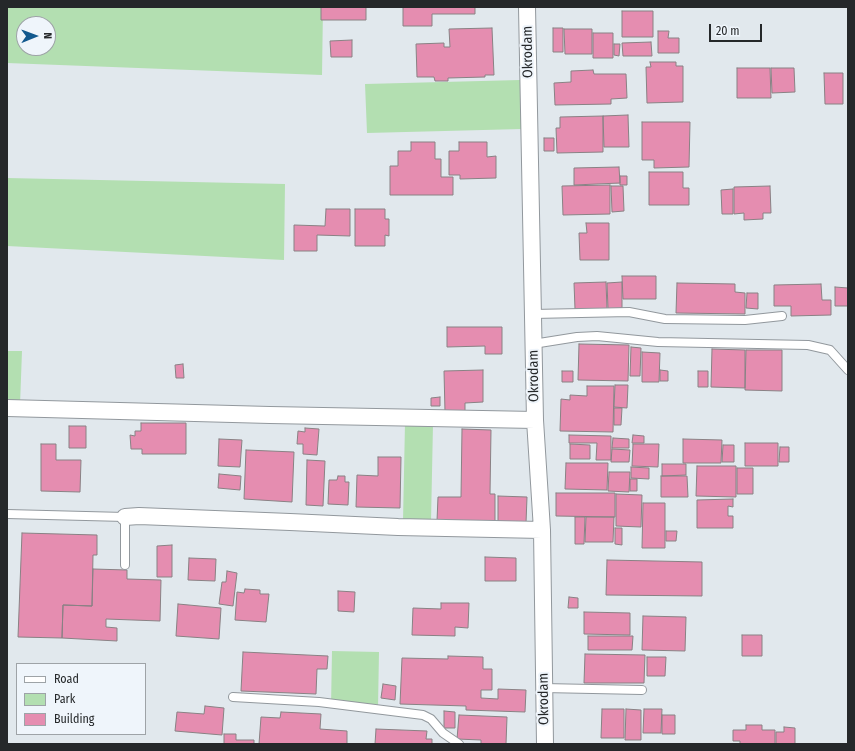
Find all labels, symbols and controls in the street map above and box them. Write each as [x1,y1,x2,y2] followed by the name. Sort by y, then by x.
[16,16,56,56] north arrow
[711,16,764,42] scale bar
[716,24,740,38] text: 20 m
[519,26,537,78] street label: Okrodam
[41,32,54,39] text: N
[525,350,543,402] street label: Okrodam
[16,663,146,735] legend
[54,672,79,686] text: Road
[535,673,553,725] street label: Okrodam
[54,692,75,706] text: Park
[54,712,94,726] text: Building

